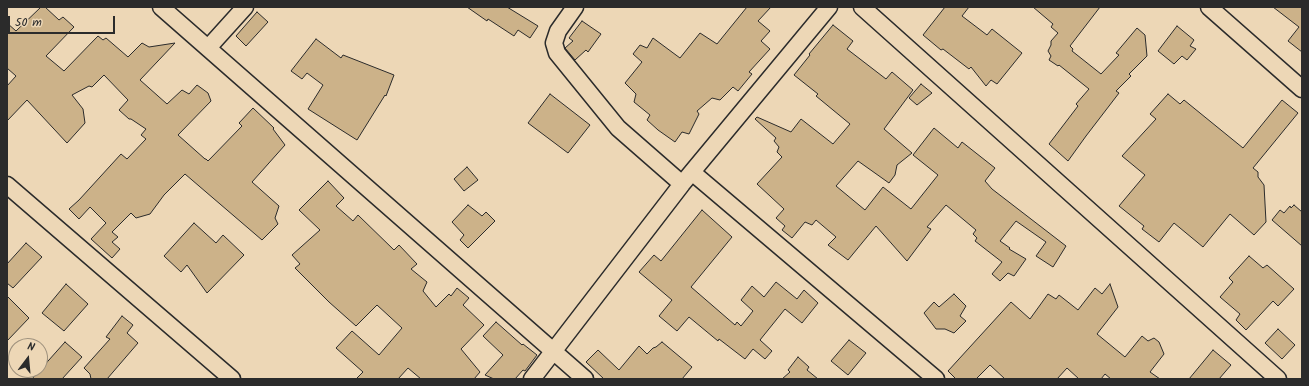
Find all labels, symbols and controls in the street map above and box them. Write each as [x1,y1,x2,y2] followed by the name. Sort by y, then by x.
[10,8,117,34] scale bar
[15,13,42,32] text: 50 m
[8,338,48,378] north arrow
[25,338,37,357] text: N

